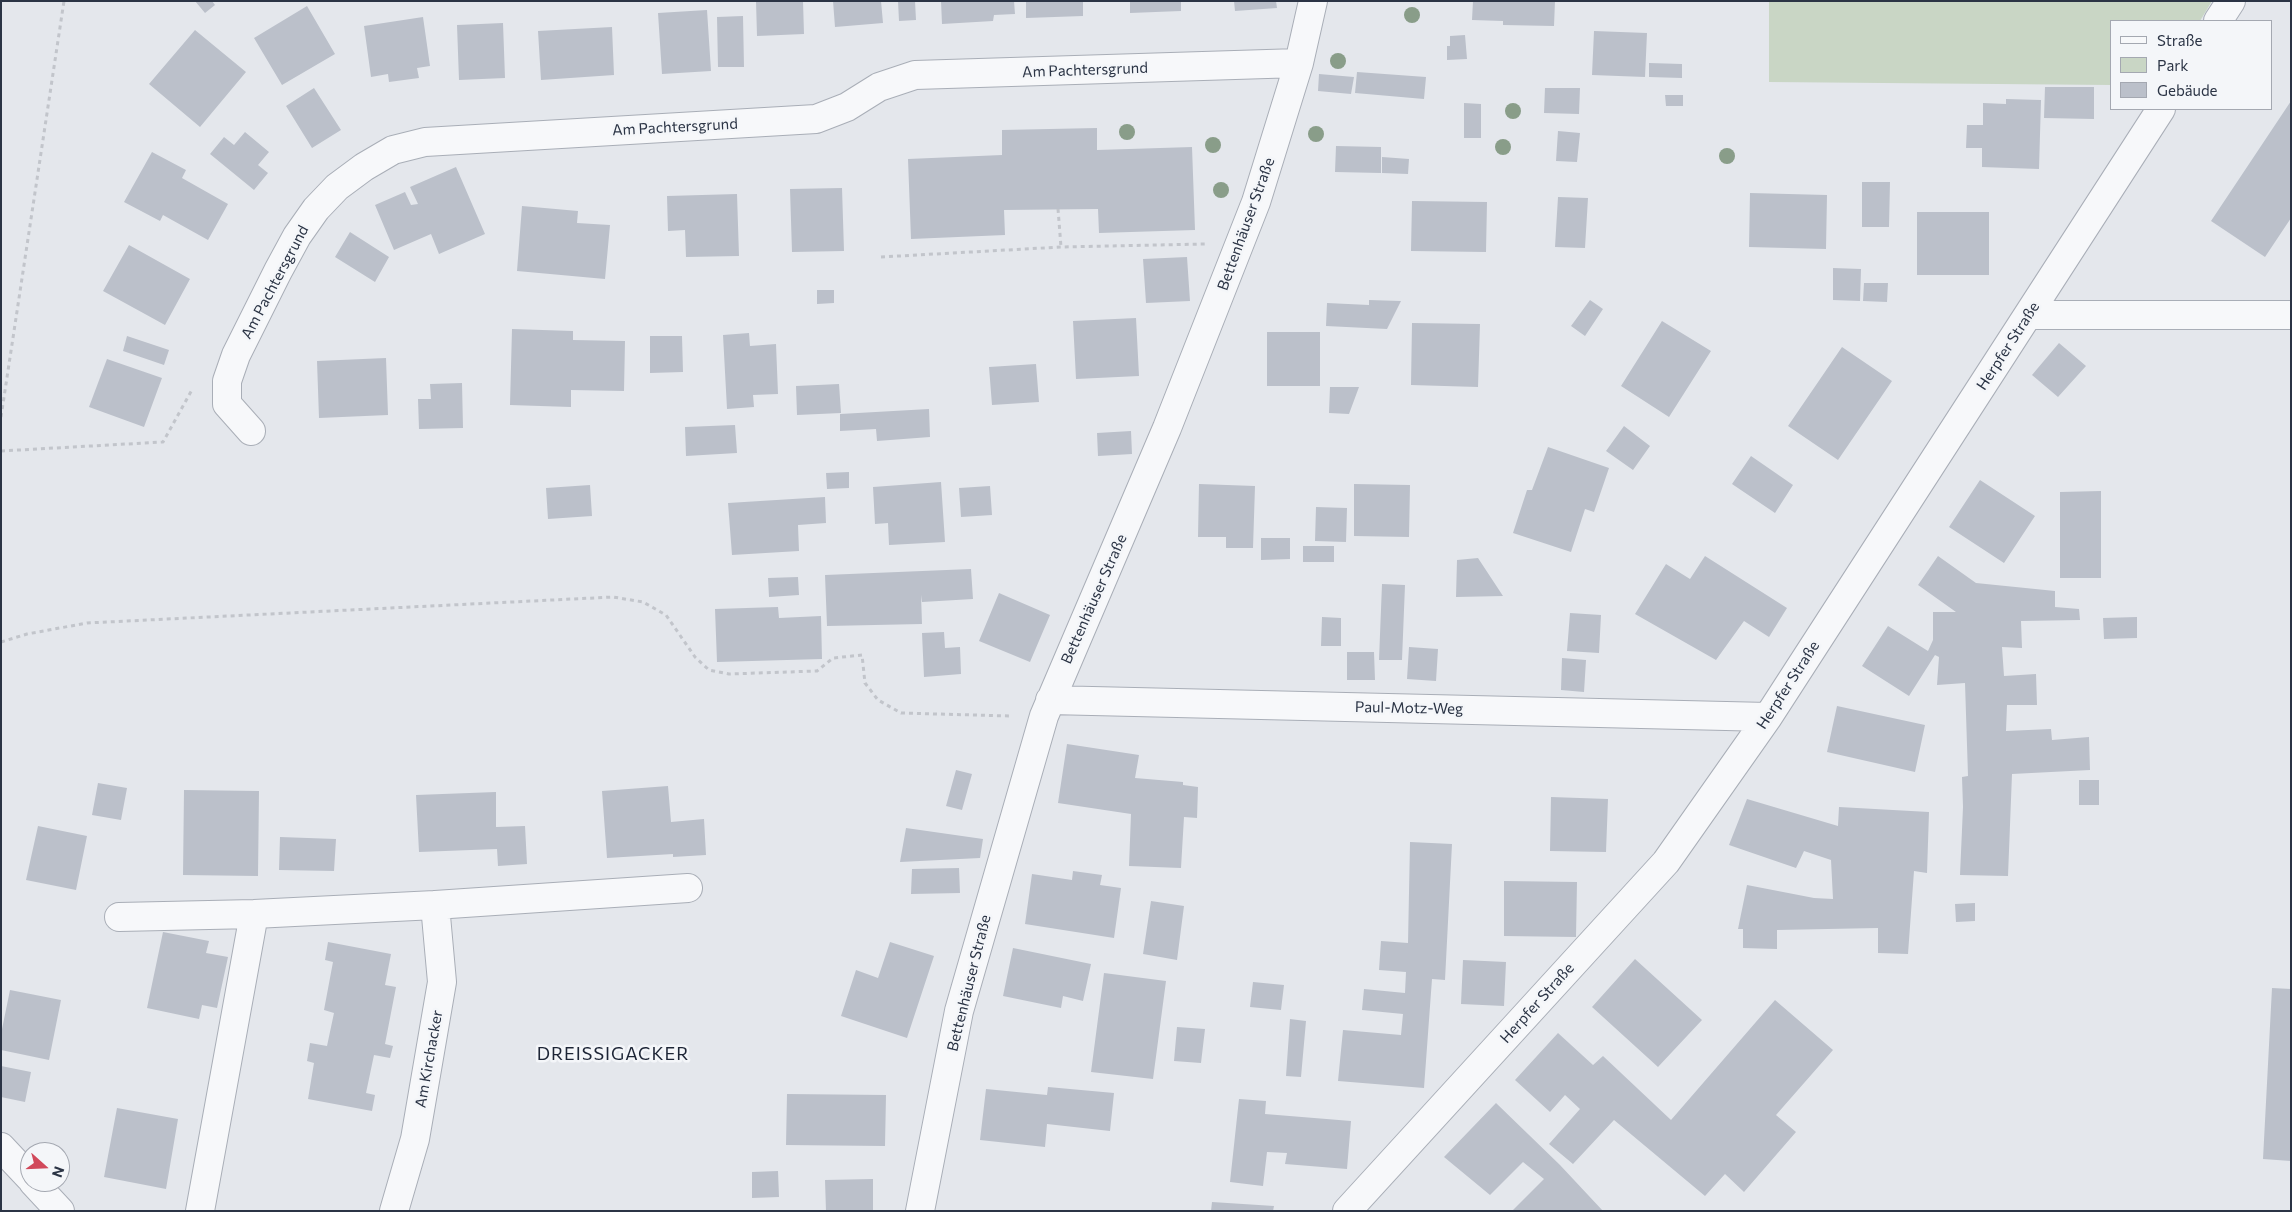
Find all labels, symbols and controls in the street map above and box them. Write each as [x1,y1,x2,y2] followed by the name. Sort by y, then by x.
[2110,20,2272,110] legend
[2157,31,2203,49] text: Straße
[2157,56,2188,74] text: Park
[1022,59,1148,81] street label: Am Pachtersgrund
[2157,81,2218,99] text: Gebäude
[612,115,738,139] street label: Am Pachtersgrund
[1214,155,1278,293] street label: Bettenhäuser Straße
[238,222,312,342] street label: Am Pachtersgrund
[1973,298,2043,394] street label: Herpfer Straße
[1057,531,1131,667] street label: Bettenhäuser Straße
[1753,637,1823,733] street label: Herpfer Straße
[1355,698,1463,718] street label: Paul-Motz-Weg
[943,913,995,1053] street label: Bettenhäuser Straße
[1496,959,1578,1047] street label: Herpfer Straße
[412,1009,446,1109] street label: Am Kirchacker
[535,1043,691,1065] district label: DREISSIGACKER
[20,1142,70,1192] north arrow
[49,1164,68,1180] text: N

